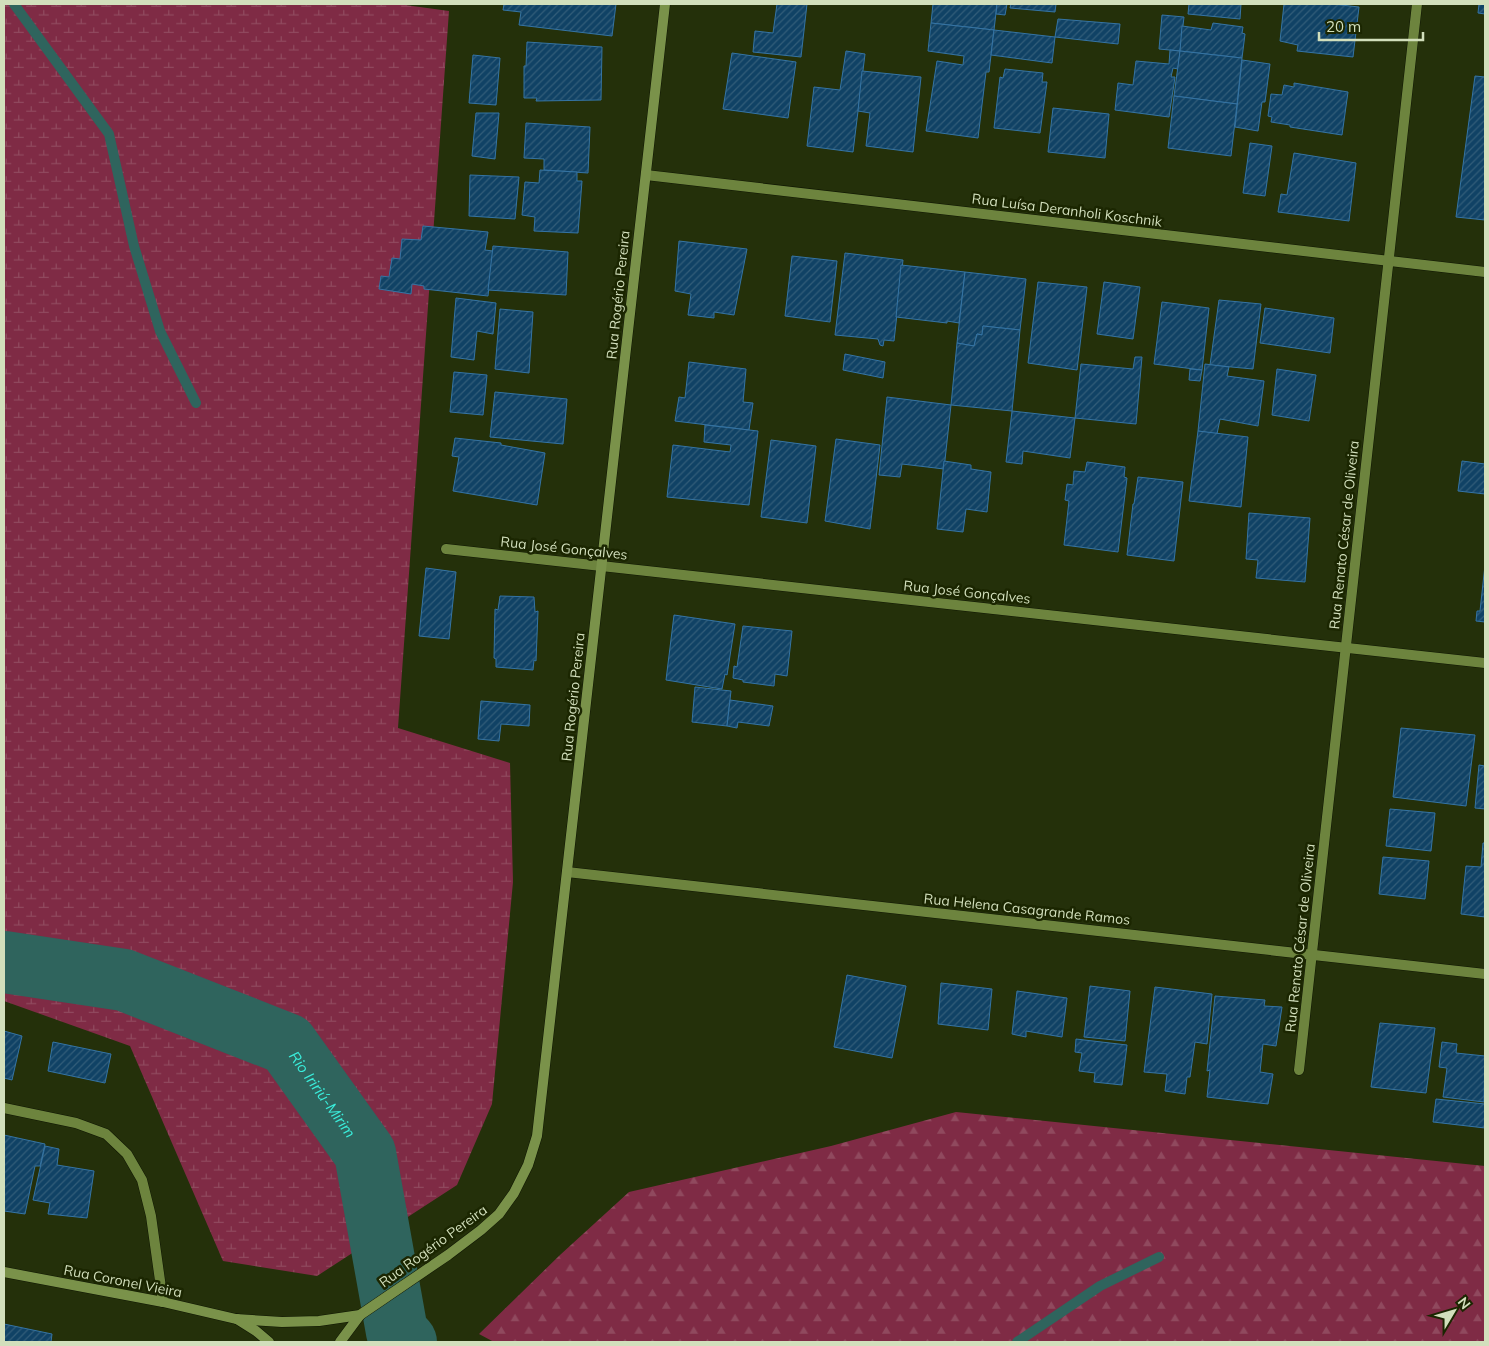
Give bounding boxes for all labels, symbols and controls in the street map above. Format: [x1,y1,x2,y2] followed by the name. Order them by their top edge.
[1319,10,1423,42] scale bar
[1326,17,1361,36] text: 20 m
[971,189,1164,231] street label: Rua Luísa Deranholi Koschnik
[602,230,634,360] street label: Rua Rogério Pereira
[1325,440,1363,630] street label: Rua Renato César de Oliveira
[500,532,628,564] street label: Rua José Gonçalves
[903,576,1031,608] street label: Rua José Gonçalves
[557,632,589,762] street label: Rua Rogério Pereira
[1281,843,1319,1033] street label: Rua Renato César de Oliveira
[923,889,1131,929] street label: Rua Helena Casagrande Ramos
[285,1047,360,1141] water label: Rio Iririú-Mirim
[375,1201,491,1291] street label: Rua Rogério Pereira
[62,1261,184,1301] street label: Rua Coronel Vieira
[1429,1286,1479,1336] north arrow
[1454,1293,1475,1313] text: N

